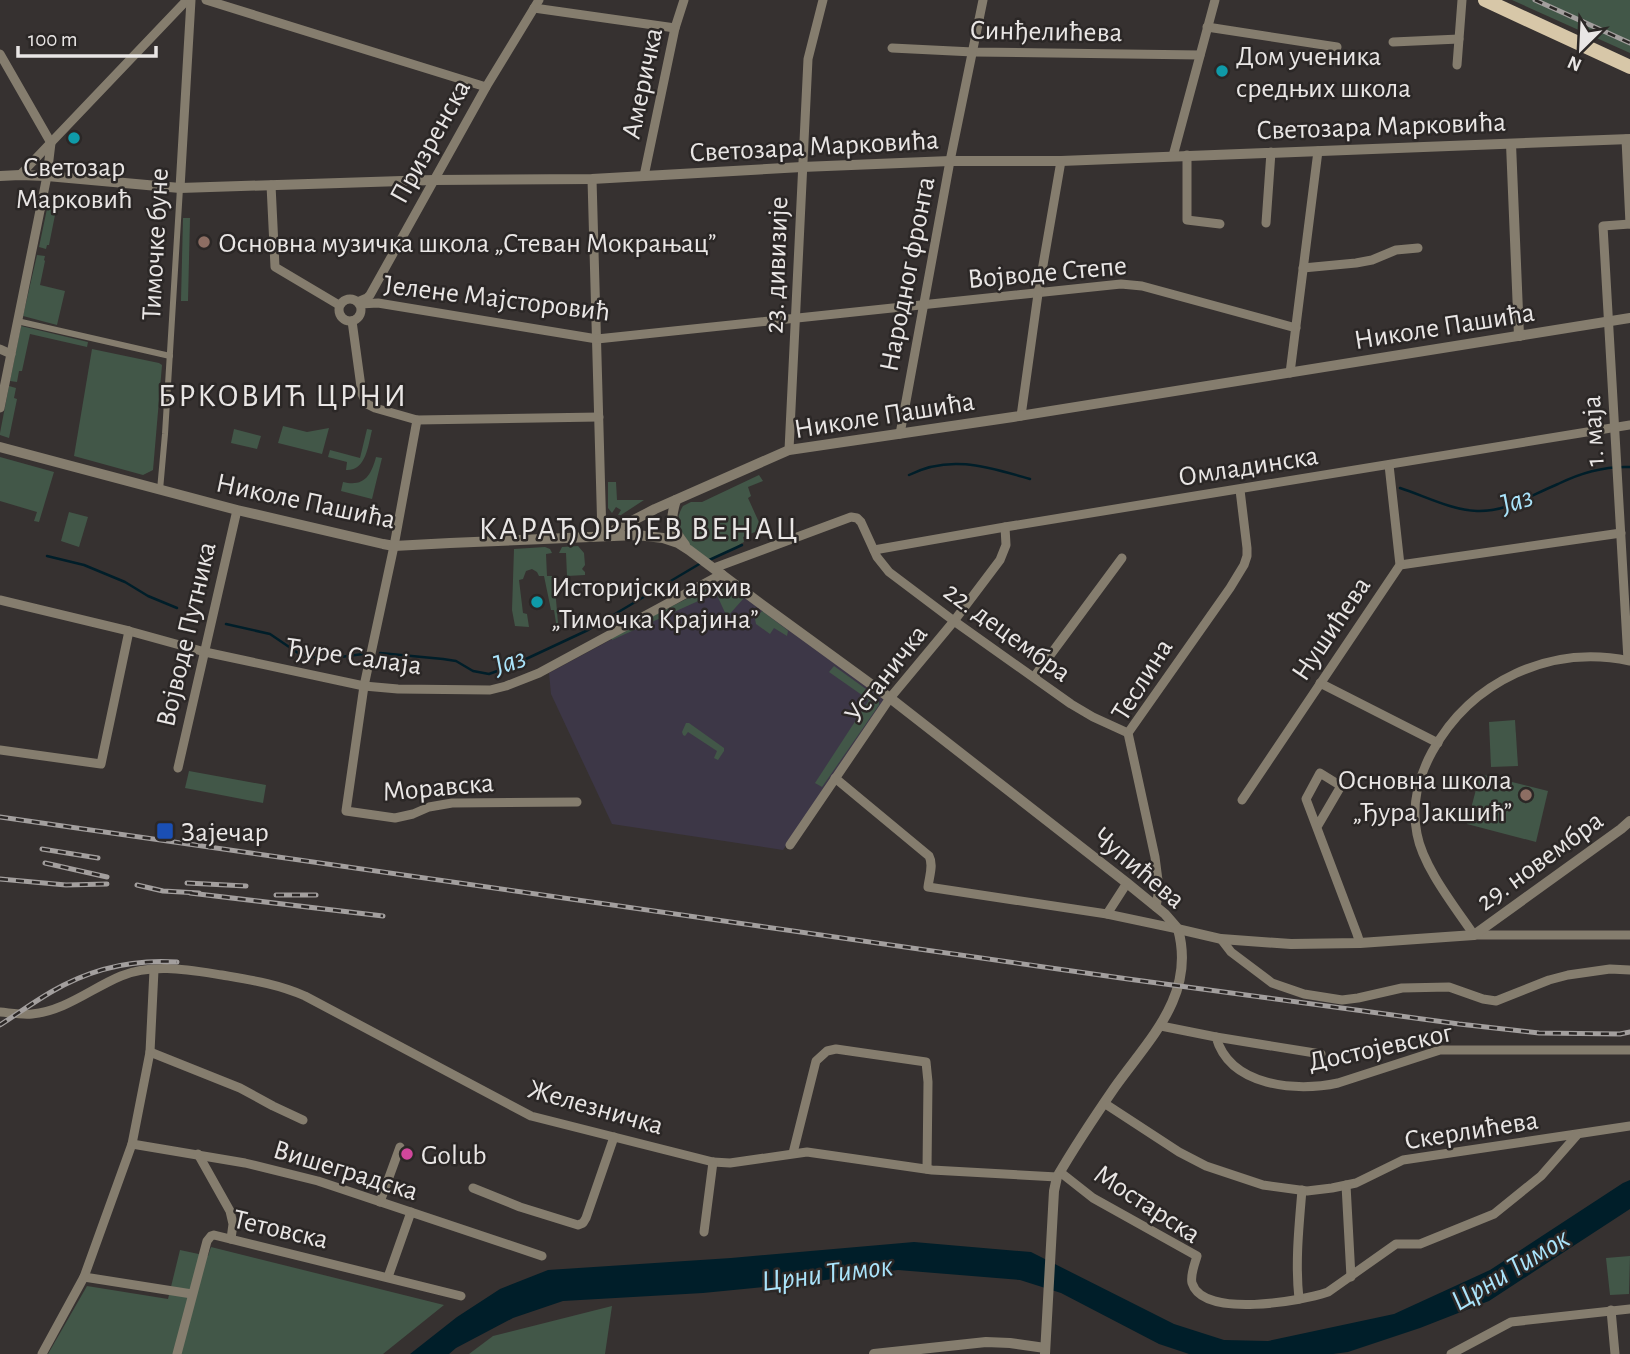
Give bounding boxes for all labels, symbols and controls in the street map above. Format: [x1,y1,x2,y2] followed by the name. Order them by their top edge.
[18,14,156,58] scale bar
[1546,14,1616,84] north arrow
[969,17,1123,47] street label: Синђелићева
[618,25,668,142] street label: Америчка
[28,29,78,50] text: 100 m
[1236,43,1411,103] place label: Дом ученика средњих школа
[1565,52,1585,75] text: N
[1214,63,1230,79] marker: Дом ученика средњих школа
[385,75,476,209] street label: Призренска
[1256,109,1507,145] street label: Светозара Марковића
[689,126,940,168] street label: Светозара Марковића
[66,130,82,146] marker: Светозар Марковић
[15,154,133,214] place label: Светозар Марковић
[138,167,174,321] street label: Тимочке буне
[875,174,941,374] street label: Народног фронта
[761,196,793,334] street label: 23. дивизије
[218,230,716,258] place label: Основна музичка школа „Стеван Мокрањац”
[196,234,212,250] marker: Основна музичка школа „Стеван Мокрањац”
[966,252,1128,294] street label: Војводе Степе
[382,271,612,327] street label: Јелене Мајсторовић
[1352,299,1537,355] street label: Николе Пашића
[158,380,408,412] district label: БРКОВИЋ ЦРНИ
[792,388,977,444] street label: Николе Пашића
[1578,394,1610,467] street label: 1. маја
[1176,442,1321,492] street label: Омладинска
[213,469,398,535] street label: Николе Пашића
[1495,482,1537,521] water label: Јаз
[478,513,800,546] district label: КАРАЂОРЂЕВ ВЕНАЦ
[152,539,222,730] street label: Војводе Путника
[1287,572,1377,686] street label: Нушићева
[551,574,758,634] place label: Историјски архив „Тимочка Крајина”
[938,577,1076,688] street label: 22. децембра
[529,594,545,610] marker: Историјски архив „Тимочка Крајина”
[840,620,933,728] street label: Устаничка
[284,634,424,680] street label: Ђуре Салаја
[1107,634,1179,726] street label: Теслина
[488,643,530,682] water label: Јаз
[1338,767,1512,827] place label: Основна школа „Ђура Јакшић”
[381,769,495,807] street label: Моравска
[1518,787,1534,803] marker: Основна школа „Ђура Јакшић”
[1472,806,1609,917] street label: 29. новембра
[181,819,269,847] place label: Зајечар
[155,821,175,841] marker: Зајечар
[1088,822,1190,915] street label: Чупићева
[1306,1019,1455,1077] street label: Достојевског
[525,1075,667,1141] street label: Железничка
[1402,1107,1540,1155] street label: Скерлићева
[270,1136,421,1206] street label: Вишеградска
[421,1142,487,1170] place label: Golub
[399,1146,415,1162] marker: Golub
[1089,1160,1205,1249] street label: Мостарска
[230,1205,331,1254] street label: Тетовска
[1446,1223,1575,1317] water label: Црни Тимок
[760,1251,895,1297] water label: Црни Тимок

